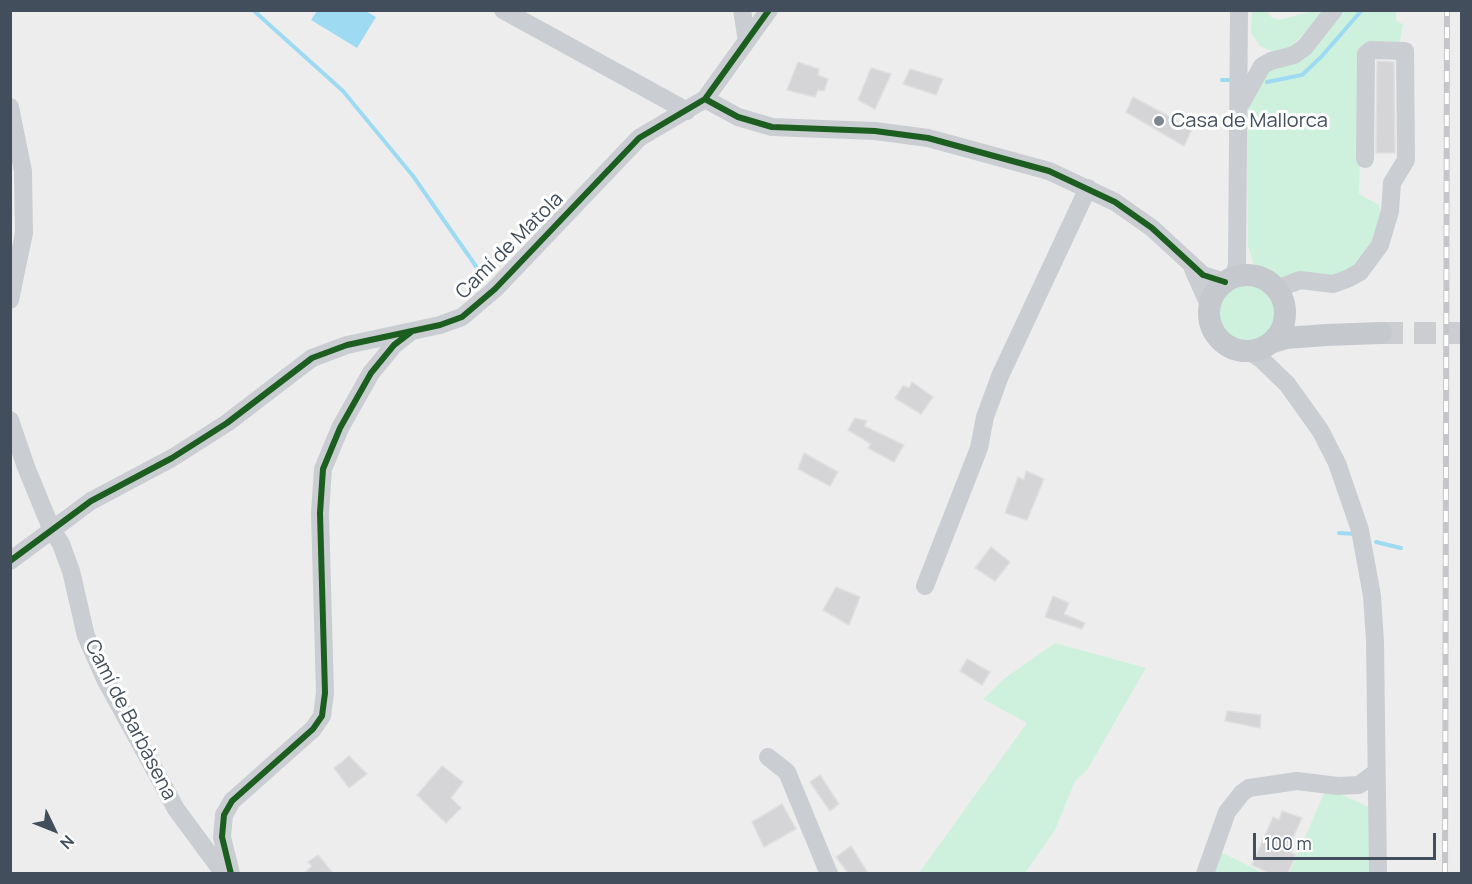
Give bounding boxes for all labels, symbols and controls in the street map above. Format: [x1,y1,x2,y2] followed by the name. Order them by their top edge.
[1171,109,1328,133] place label: Casa de Mallorca
[1152,114,1166,128] marker: Casa de Mallorca
[451,187,569,305] street label: Camí de Matola
[79,636,181,804] street label: Camí de Barbàsena
[24,800,84,860] north arrow
[1256,821,1439,859] scale bar
[55,831,79,854] text: N
[1264,831,1312,855] text: 100 m

